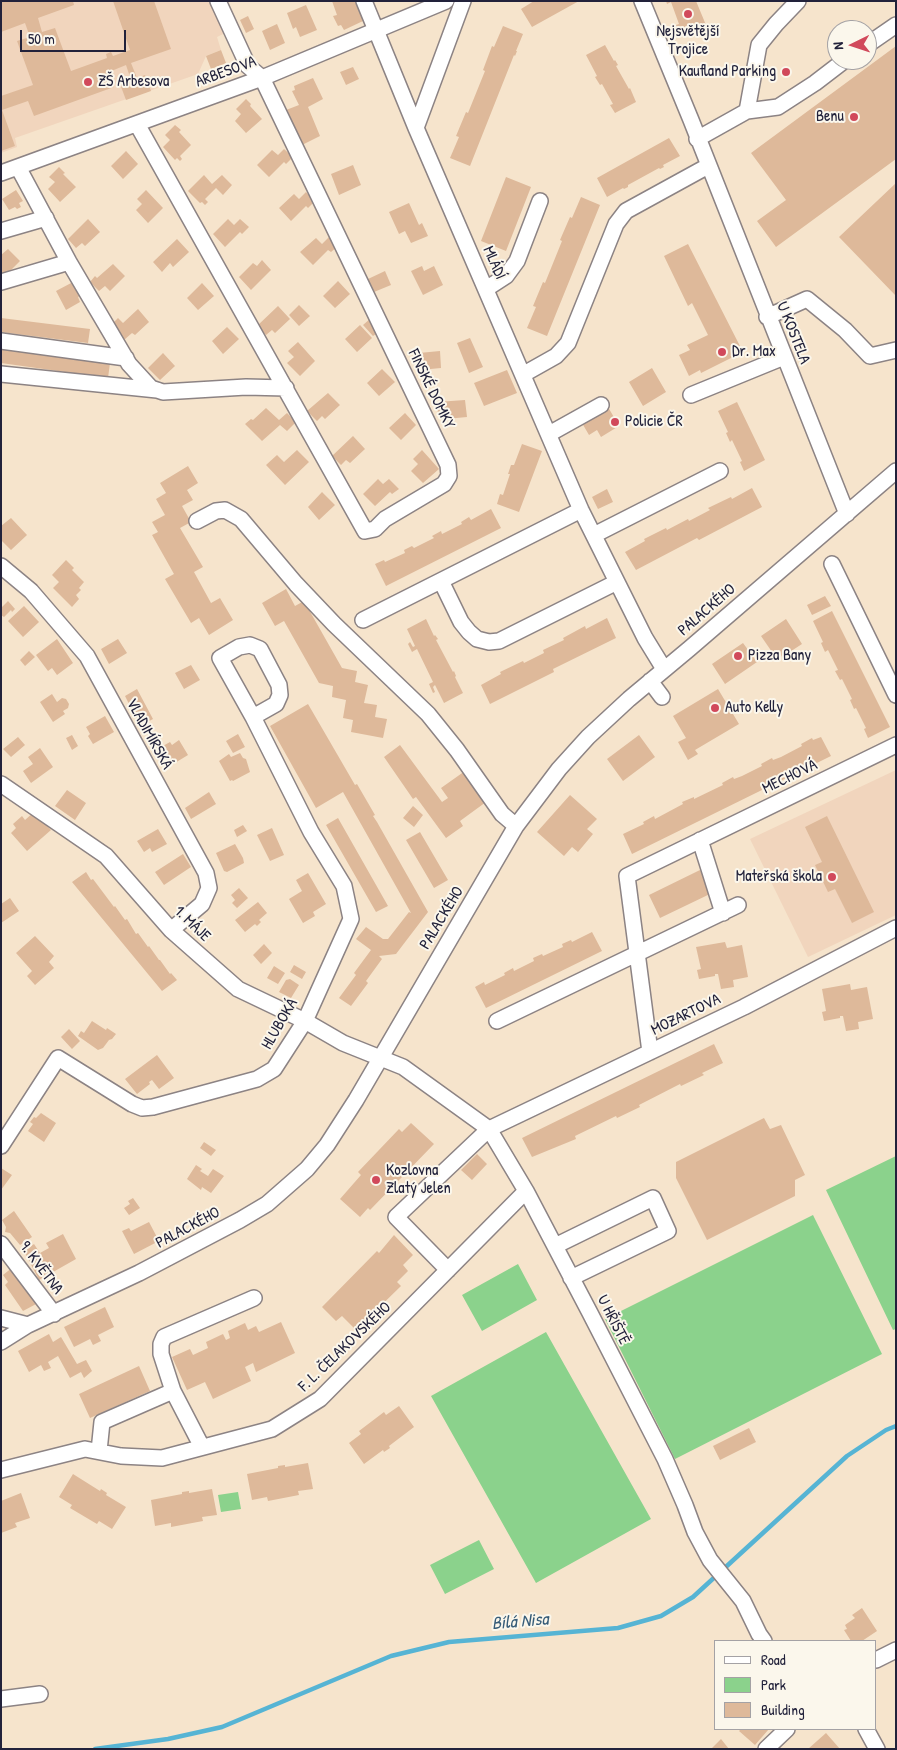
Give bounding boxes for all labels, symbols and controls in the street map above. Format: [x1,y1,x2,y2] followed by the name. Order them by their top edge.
[682,8,694,20] marker: Nejsvětější Trojice
[22,20,129,52] scale bar
[827,20,877,70] north arrow
[657,22,719,60] place label: Nejsvětější Trojice
[28,28,55,49] text: 50 m
[828,42,847,50] text: N
[193,52,259,92] street label: ARBESOVA
[679,62,776,82] place label: Kaufland Parking
[780,66,792,78] marker: Kaufland Parking
[98,72,169,92] place label: ZŠ Arbesova
[82,76,94,88] marker: ZŠ Arbesova
[816,107,844,127] place label: Benu
[848,111,860,123] marker: Benu
[478,243,510,283] street label: MLÁDÍ
[772,299,814,367] street label: U KOSTELA
[732,342,776,362] place label: Dr. Max
[403,346,459,432] street label: FINSKÉ DOMKY
[716,346,728,358] marker: Dr. Max
[625,412,683,432] place label: Policie ČR
[609,416,621,428] marker: Policie ČR
[674,580,740,640] street label: PALACKÉHO
[748,646,811,666] place label: Pizza Bany
[732,650,744,662] marker: Pizza Bany
[122,695,176,773] street label: VLADIMÍRSKÁ
[725,698,783,718] place label: Auto Kelly
[709,702,721,714] marker: Auto Kelly
[759,756,821,798] street label: MECHOVÁ
[736,867,822,887] place label: Mateřská škola
[826,871,838,883] marker: Mateřská škola
[416,883,468,953] street label: PALACKÉHO
[170,902,214,946] street label: 1. MÁJE
[648,990,724,1040] street label: MOZARTOVA
[258,995,302,1053] street label: HLUBOKÁ
[386,1161,451,1199] place label: Kozlovna Zlatý Jelen
[370,1174,382,1186] marker: Kozlovna Zlatý Jelen
[153,1203,223,1253] street label: PALACKÉHO
[15,1238,67,1298] street label: 9. KVĚTNA
[592,1292,634,1348] street label: U HŘIŠTĚ
[295,1298,395,1396] street label: F. L. ČELAKOVSKÉHO
[491,1609,549,1635] water label: Bílá Nisa
[714,1640,877,1730] legend
[761,1649,786,1670] text: Road
[761,1674,786,1695] text: Park
[761,1699,805,1720] text: Building

